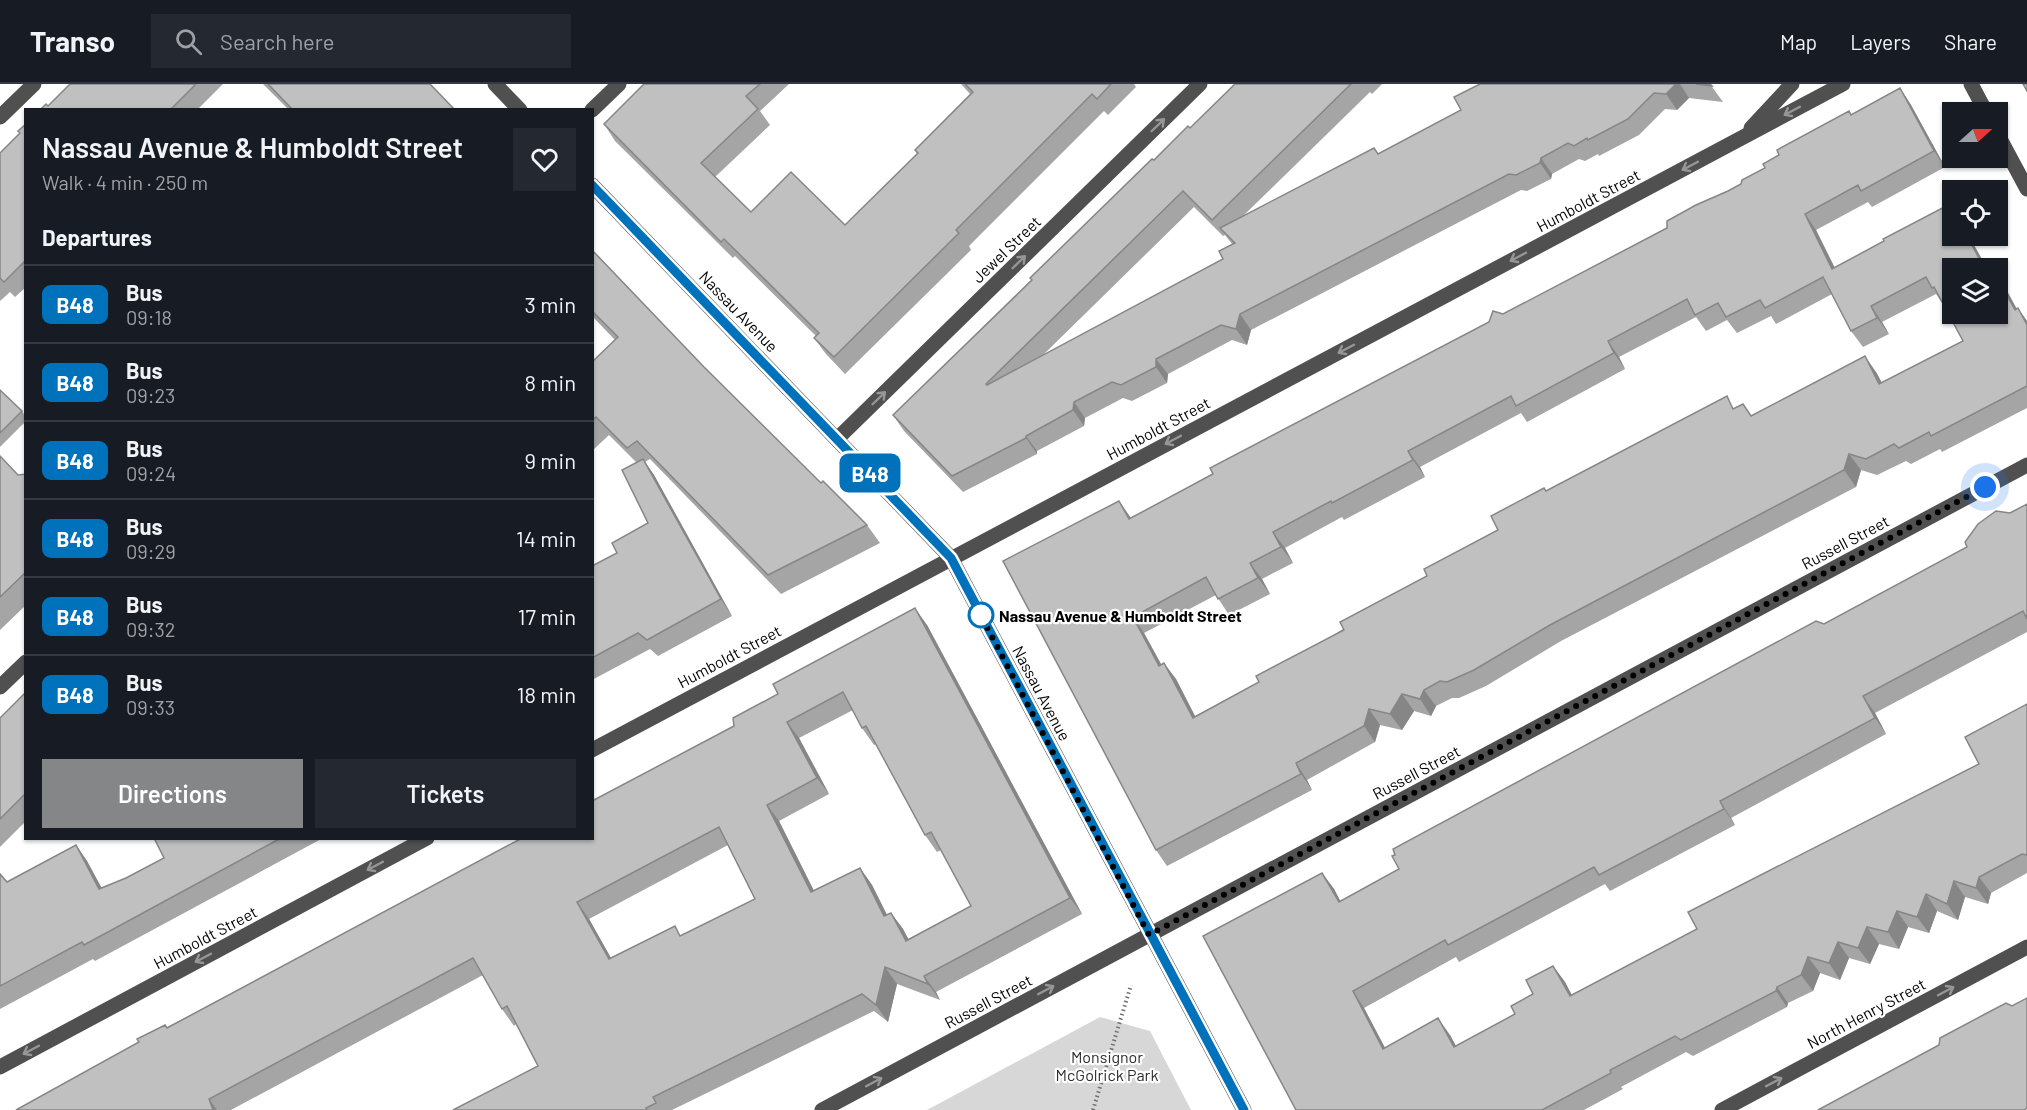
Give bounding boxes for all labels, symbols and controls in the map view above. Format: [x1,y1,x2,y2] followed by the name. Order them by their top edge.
[151,14,571,68] search box
[30,24,115,58] text: Transo
[172,25,205,58] icon: search
[220,28,334,54] text: Search here
[1780,29,1817,54] text: Map
[1850,29,1911,54] text: Layers
[1944,29,1997,54] text: Share
[1942,102,2008,168] north arrow
[1942,102,2008,324] map controls
[1784,105,1801,117] one-way arrow
[1150,118,1165,133] one-way arrow
[513,128,576,191] button: heart
[42,130,463,164] text: Nassau Avenue & Humboldt Street
[1682,160,1699,172] one-way arrow
[1533,165,1643,235] street label: Humboldt Street
[42,170,208,194] text: Walk · 4 min · 250 m
[1942,180,2008,246] button: locate
[968,212,1044,286] street label: Jewel Street
[42,224,152,250] text: Departures
[1510,251,1527,263] one-way arrow
[1011,254,1026,269] one-way arrow
[1942,258,2008,324] button: layers
[696,267,782,355] street label: Nassau Avenue
[126,279,163,305] text: Bus
[525,291,576,317] text: 3 min
[56,292,94,317] text: B48
[126,305,172,329] text: 09:18
[1337,344,1355,355] one-way arrow
[126,357,163,383] text: Bus
[524,369,576,395] text: 8 min
[56,370,94,395] text: B48
[126,383,175,407] text: 09:23
[872,391,887,405] one-way arrow
[1103,393,1213,463] street label: Humboldt Street
[126,435,163,461] text: Bus
[1165,435,1183,446] one-way arrow
[524,447,576,473] text: 9 min
[56,448,94,473] text: B48
[836,454,904,492] line badge: B48
[126,461,176,485] text: 09:24
[851,461,889,486] text: B48
[1970,472,2000,502] your location
[1798,511,1892,573] street label: Russell Street
[126,513,163,539] text: Bus
[516,525,576,551] text: 14 min
[56,526,94,551] text: B48
[126,539,176,563] text: 09:29
[126,591,163,617] text: Bus
[968,602,994,628] marker: Nassau Avenue & Humboldt Street
[518,603,576,629] text: 17 min
[56,604,94,629] text: B48
[999,606,1242,625] place label: Nassau Avenue & Humboldt Street
[126,617,176,641] text: 09:32
[674,621,784,691] street label: Humboldt Street
[1009,642,1075,744] street label: Nassau Avenue
[126,669,163,695] text: Bus
[517,681,576,707] text: 18 min
[56,682,94,707] text: B48
[126,695,175,719] text: 09:33
[1369,741,1463,803] street label: Russell Street
[42,759,303,828] button: Directions
[315,759,576,828] button: Tickets
[367,860,384,872] one-way arrow
[150,902,260,972] street label: Humboldt Street
[195,952,212,964] one-way arrow
[941,970,1035,1032] street label: Russell Street
[1804,974,1928,1052] street label: North Henry Street
[1037,984,1054,996] one-way arrow
[1936,985,1954,996] one-way arrow
[23,1044,40,1056] one-way arrow
[1056,1047,1158,1084] park label: Monsignor McGolrick Park
[865,1076,882,1088] one-way arrow
[1764,1076,1782,1088] one-way arrow

